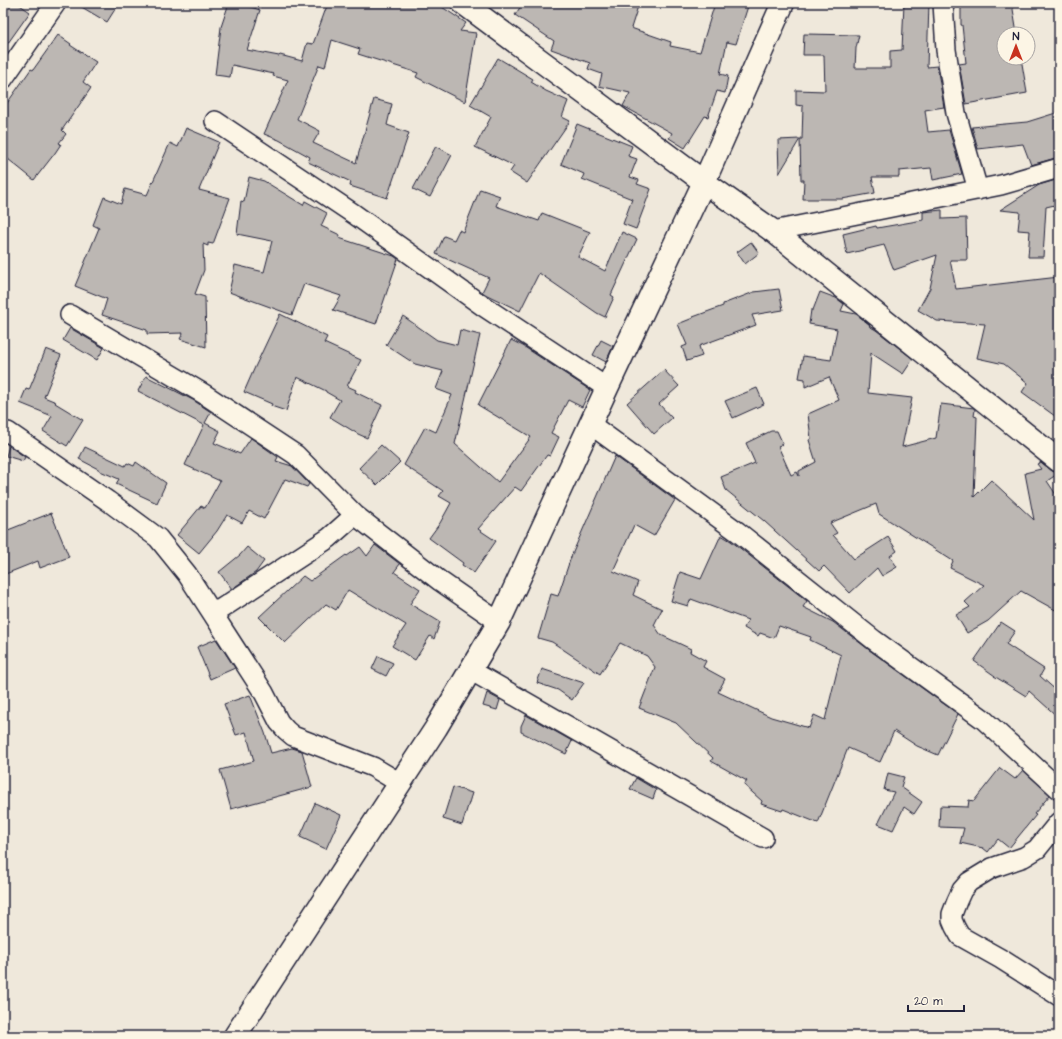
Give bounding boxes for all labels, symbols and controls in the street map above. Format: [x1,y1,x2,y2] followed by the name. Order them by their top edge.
[996,26,1036,66] north arrow
[1013,29,1020,44] text: N
[908,987,964,1013] scale bar
[914,993,943,1010] text: 20 m

